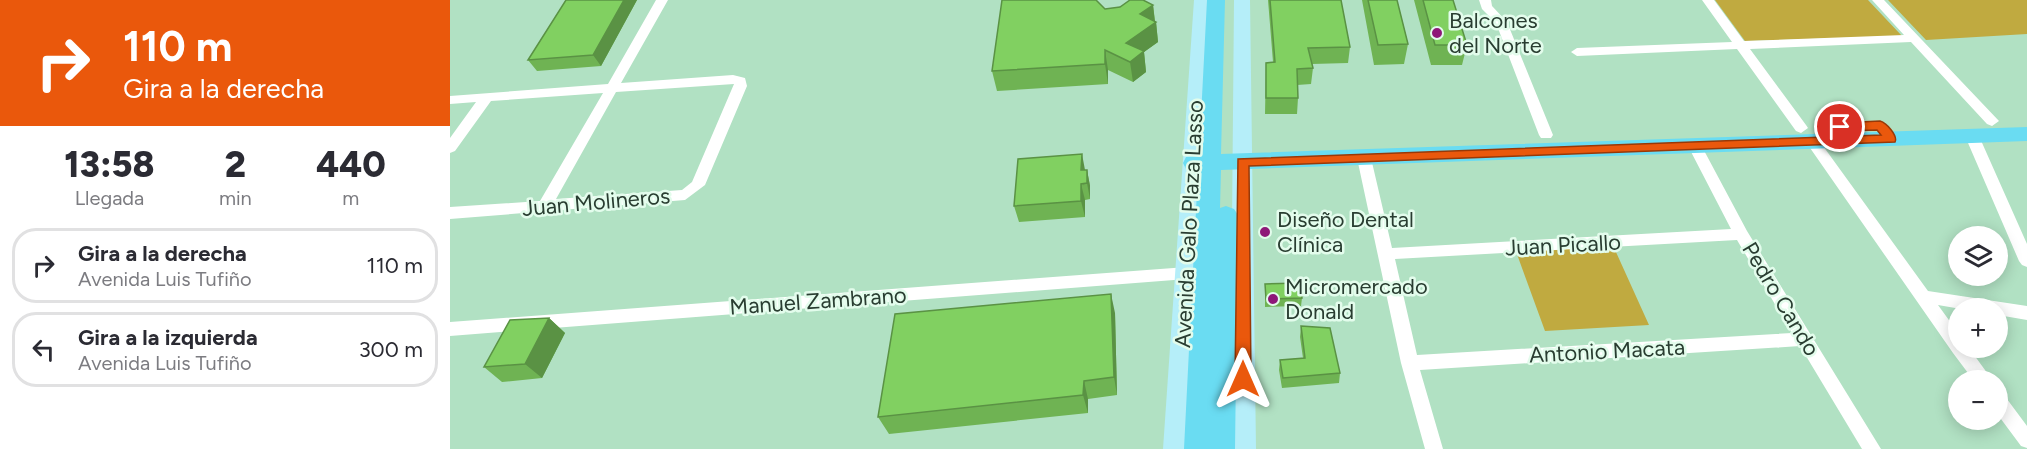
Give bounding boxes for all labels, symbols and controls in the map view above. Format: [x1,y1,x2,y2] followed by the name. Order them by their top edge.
[1449,7,1542,59] place label: Balcones del Norte
[123,21,232,72] text: 110 m
[24,24,102,102] icon: right
[1430,26,1444,40] marker: Balcones del Norte
[123,72,324,105] text: Gira a la derecha
[1169,100,1209,348] street label: Avenida Galo Plaza Lasso
[1814,101,1865,152] pin
[1823,110,1856,143] icon: arrive
[64,143,155,186] text: 13:58
[225,143,246,186] text: 2
[316,143,386,186] text: 440
[521,182,671,222] street label: Juan Molineros
[75,186,144,210] text: Llegada
[219,186,252,210] text: min
[342,186,359,210] text: m
[1277,206,1414,258] place label: Diseño Dental Clínica
[1258,225,1272,239] marker: Diseño Dental Clínica
[1948,226,2008,430] map controls
[1948,226,2008,286] button: layers
[1504,228,1622,262] street label: Juan Picallo
[1736,237,1826,361] street label: Pedro Cando
[78,240,247,267] text: Gira a la derecha
[27,249,60,282] icon: right
[367,252,423,279] text: 110 m
[78,267,252,291] text: Avenida Luis Tufiño
[1285,273,1428,325] place label: Micromercado Donald
[729,281,907,321] street label: Manuel Zambrano
[1266,292,1280,306] marker: Micromercado Donald
[1948,298,2008,358] button: +
[78,324,258,351] text: Gira a la izquierda
[27,333,60,366] icon: left
[1528,333,1686,369] street label: Antonio Macata
[359,336,423,363] text: 300 m
[1211,347,1275,411] position arrow
[78,351,252,375] text: Avenida Luis Tufiño
[1948,370,2008,430] button: −

